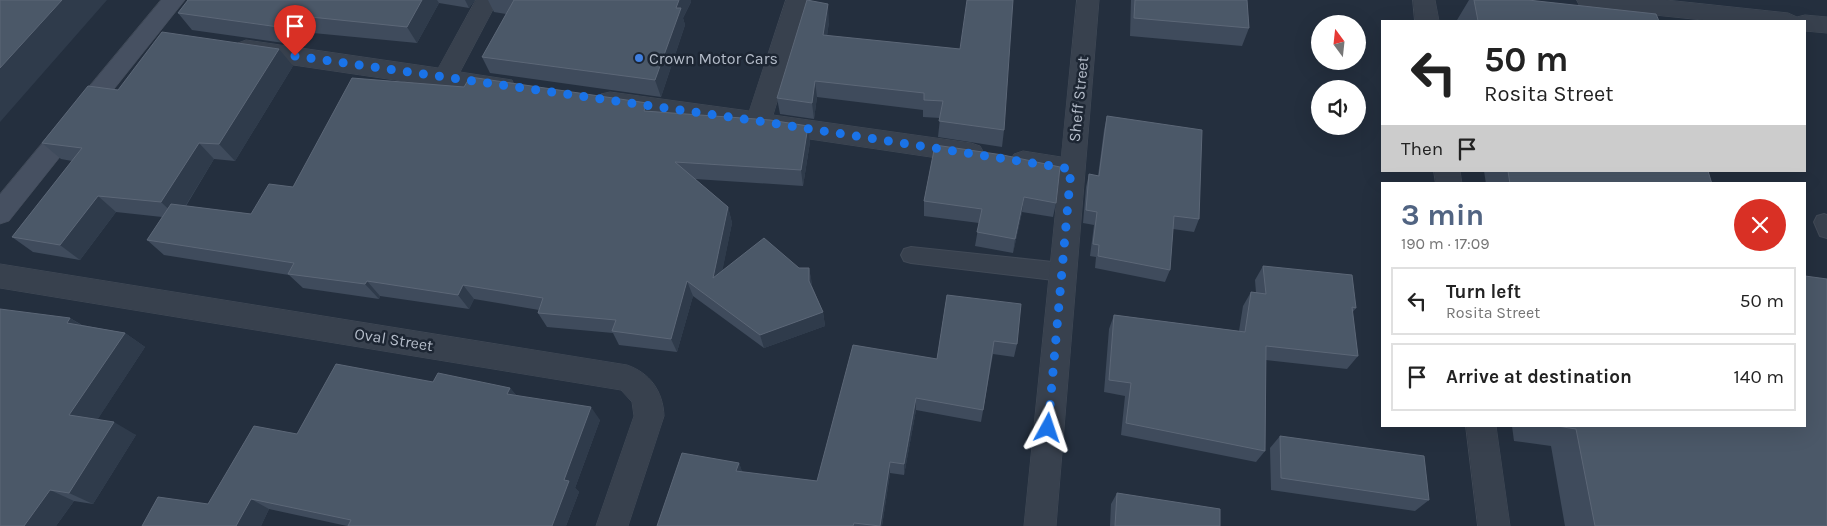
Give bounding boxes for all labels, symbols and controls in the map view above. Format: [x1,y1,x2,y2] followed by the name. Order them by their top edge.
[274,5,316,56] pin
[281,12,309,40] icon: arrive
[1311,15,1366,70] north arrow
[1311,15,1366,135] map controls
[1484,39,1569,80] text: 50 m
[1401,40,1466,105] icon: left
[649,49,778,68] place label: Crown Motor Cars
[633,52,645,64] marker: Crown Motor Cars
[1065,55,1092,143] street label: Sheff Street
[1311,80,1366,135] button: sound
[1484,81,1614,107] text: Rosita Street
[1453,135,1481,163] icon: arrive
[1401,138,1443,160] text: Then
[1401,197,1484,233] text: 3 min
[1734,199,1786,251] button: close
[1401,234,1490,253] text: 190 m · 17:09
[1446,281,1521,303] text: Turn left
[1403,287,1431,315] icon: left
[1740,290,1784,312] text: 50 m
[1446,303,1540,322] text: Rosita Street
[353,324,435,355] street label: Oval Street
[1403,363,1431,391] icon: arrive
[1446,366,1632,388] text: Arrive at destination
[1734,366,1784,388] text: 140 m
[1021,401,1073,453] position arrow

